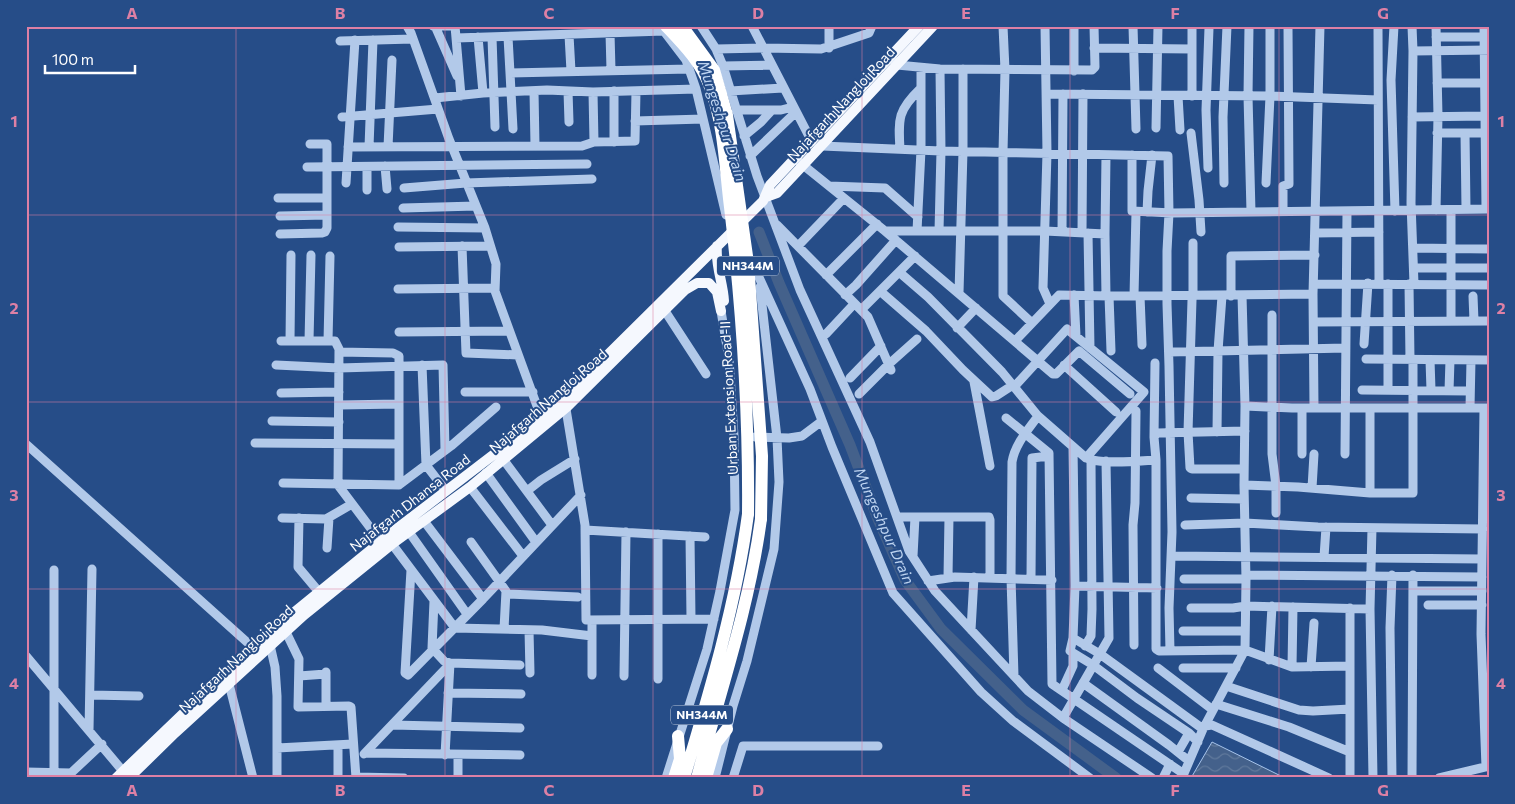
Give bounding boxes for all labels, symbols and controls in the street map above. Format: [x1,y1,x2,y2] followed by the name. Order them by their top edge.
[126,3,138,22] text: A
[335,3,346,22] text: B
[544,3,555,22] text: C
[752,3,764,22] text: D
[961,3,971,22] text: E
[1170,3,1180,22] text: F
[1377,3,1389,22] text: G
[45,42,135,74] scale bar
[783,43,898,164] street label: Najafgarh Nangloi Road
[52,50,94,68] text: 100 m
[695,58,751,183] water label: Mungeshpur Drain
[10,111,18,130] text: 1
[1497,111,1505,130] text: 1
[717,256,779,276] road number: NH344M
[9,298,19,317] text: 2
[1496,298,1506,317] text: 2
[716,320,741,476] street label: Urban Extension Road-II
[486,345,610,456] street label: Najafgarh Nangloi Road
[346,450,473,555] street label: Najafgarh Dhansa Road
[851,464,919,587] water label: Mungeshpur Drain
[9,485,19,504] text: 3
[1496,485,1506,504] text: 3
[175,601,296,716] street label: Najafgarh Nangloi Road
[9,673,19,692] text: 4
[1496,673,1506,692] text: 4
[671,706,733,724] road number: NH344M
[126,780,138,799] text: A
[335,780,346,799] text: B
[544,780,555,799] text: C
[752,780,764,799] text: D
[961,780,971,799] text: E
[1170,780,1180,799] text: F
[1377,780,1389,799] text: G

